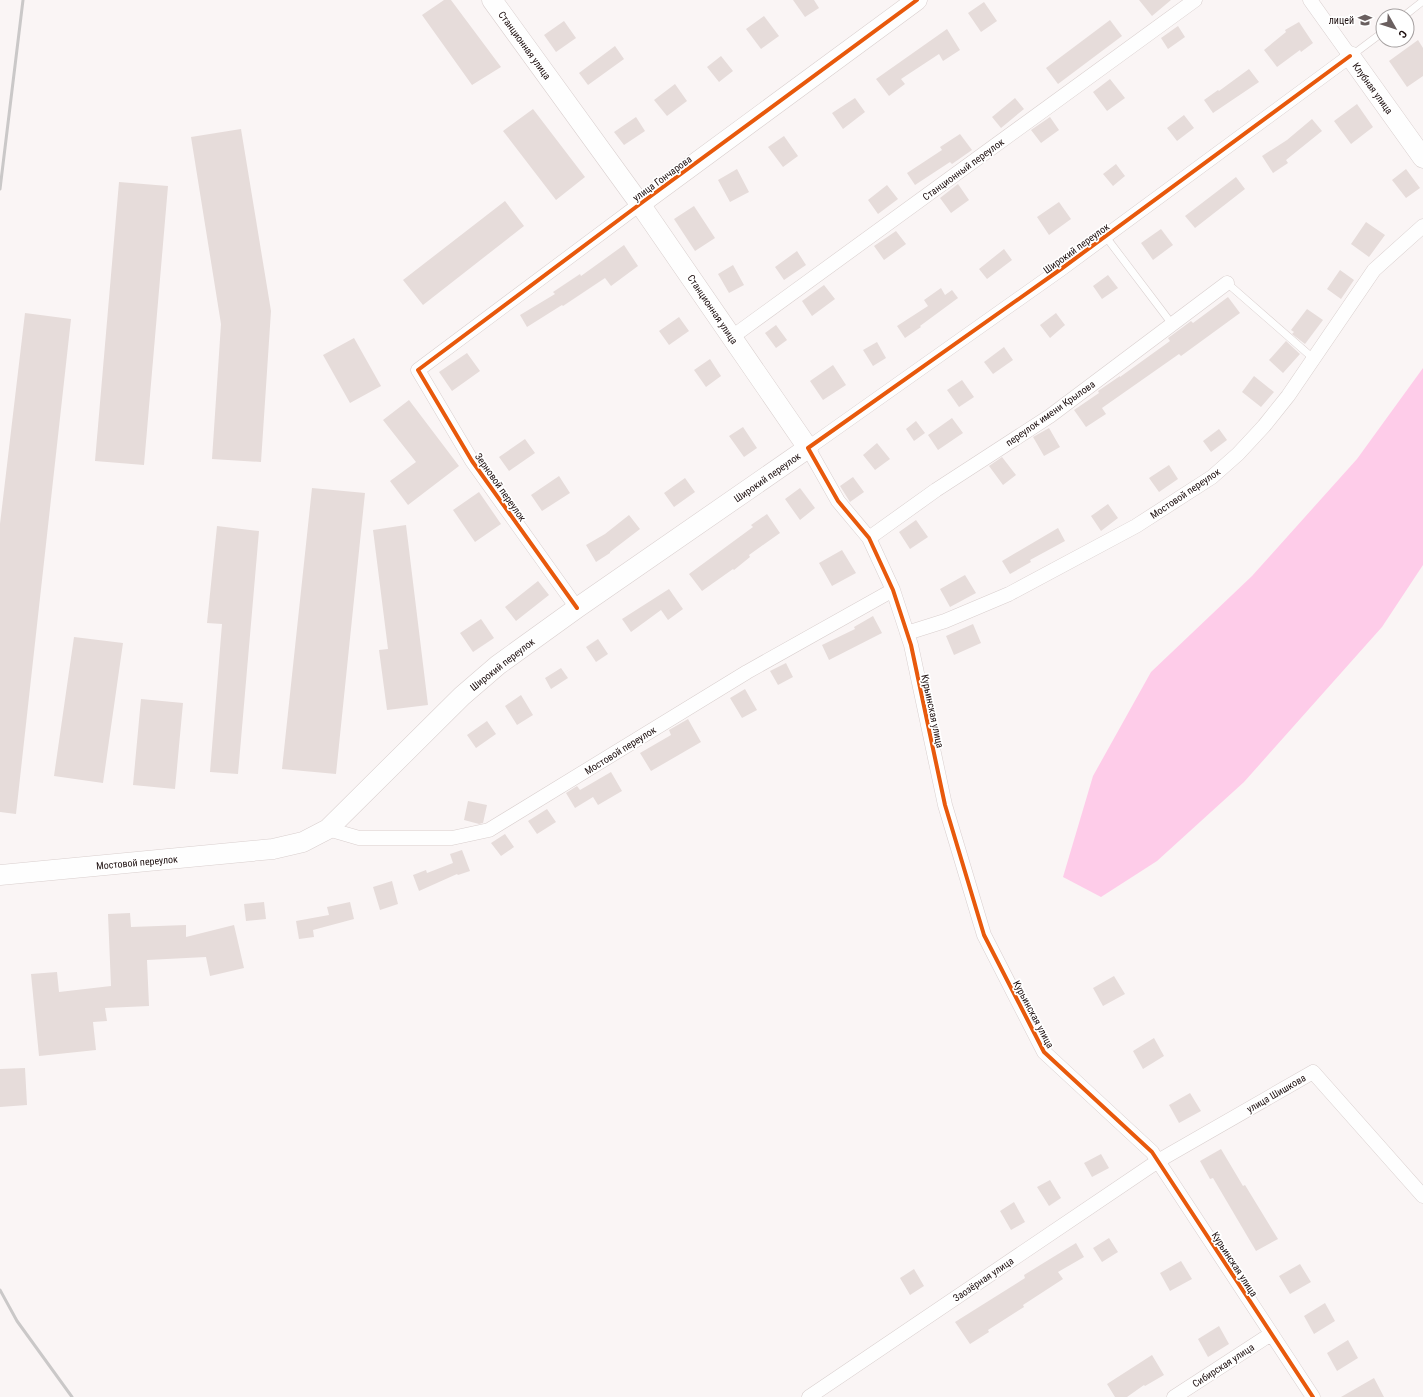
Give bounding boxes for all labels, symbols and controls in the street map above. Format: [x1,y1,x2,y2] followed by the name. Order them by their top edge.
[1375,8,1415,48] north arrow
[496,9,553,82] street label: Станционная улица
[1357,12,1373,28] school or university icon: лицей
[1329,15,1354,26] place label: лицей
[1395,27,1409,41] text: С
[1350,60,1395,116] street label: Клубная улица
[921,136,1006,203] street label: Станционный переулок
[631,153,694,203] street label: улица Гончарова
[1041,221,1112,276] street label: Широкий переулок
[685,272,740,346] street label: Станционная улица
[1004,378,1097,448] street label: переулок имени Крылова
[732,450,803,504] street label: Широкий переулок
[473,451,528,524] street label: Зерновой переулок
[1148,466,1222,521] street label: Мостовой переулок
[468,636,537,693] street label: Широкий переулок
[919,673,946,749] street label: Курьинская улица
[583,724,658,777] street label: Мостовой переулок
[96,853,179,872] street label: Мостовой переулок
[1011,979,1056,1050] street label: Курьинская улица
[1245,1072,1308,1115] street label: улица Шишкова
[1210,1230,1260,1299] street label: Курьинская улица
[951,1255,1016,1304] street label: Заозёрная улица
[1190,1341,1256,1389] street label: Сибирская улица

